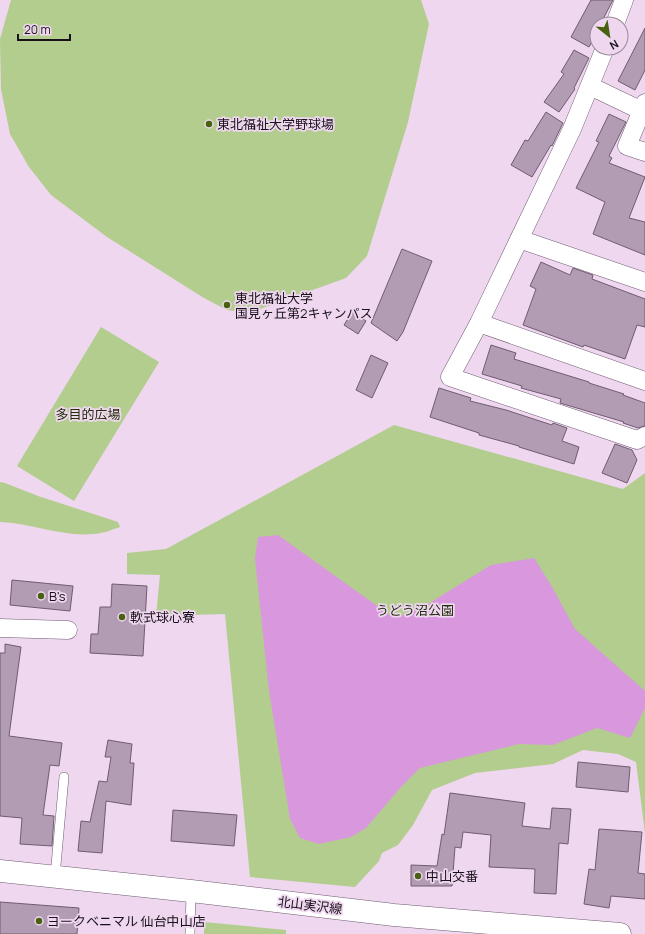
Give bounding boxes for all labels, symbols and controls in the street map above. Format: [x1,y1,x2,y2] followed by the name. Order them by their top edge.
[18,16,70,42] scale bar
[589,16,629,56] north arrow
[24,21,51,38] text: 20 m
[607,37,621,54] text: N
[217,115,334,133] place label: 東北福祉大学野球場
[204,119,214,129] marker: 東北福祉大学野球場
[235,289,372,322] place label: 東北福祉大学 国見ヶ丘第2キャンパス
[222,300,232,310] marker: 東北福祉大学 国見ヶ丘第2キャンパス
[55,405,121,423] park label: 多目的広場
[49,587,66,605] place label: B's
[36,591,46,601] marker: B's
[376,601,454,619] park label: うどう沼公園
[130,608,195,626] place label: 軟式球心寮
[117,612,127,622] marker: 軟式球心寮
[426,867,478,885] place label: 中山交番
[413,871,423,881] marker: 中山交番
[277,892,343,918] street label: 北山実沢線
[47,912,206,930] place label: ヨークベニマル 仙台中山店
[34,916,44,926] marker: ヨークベニマル 仙台中山店

